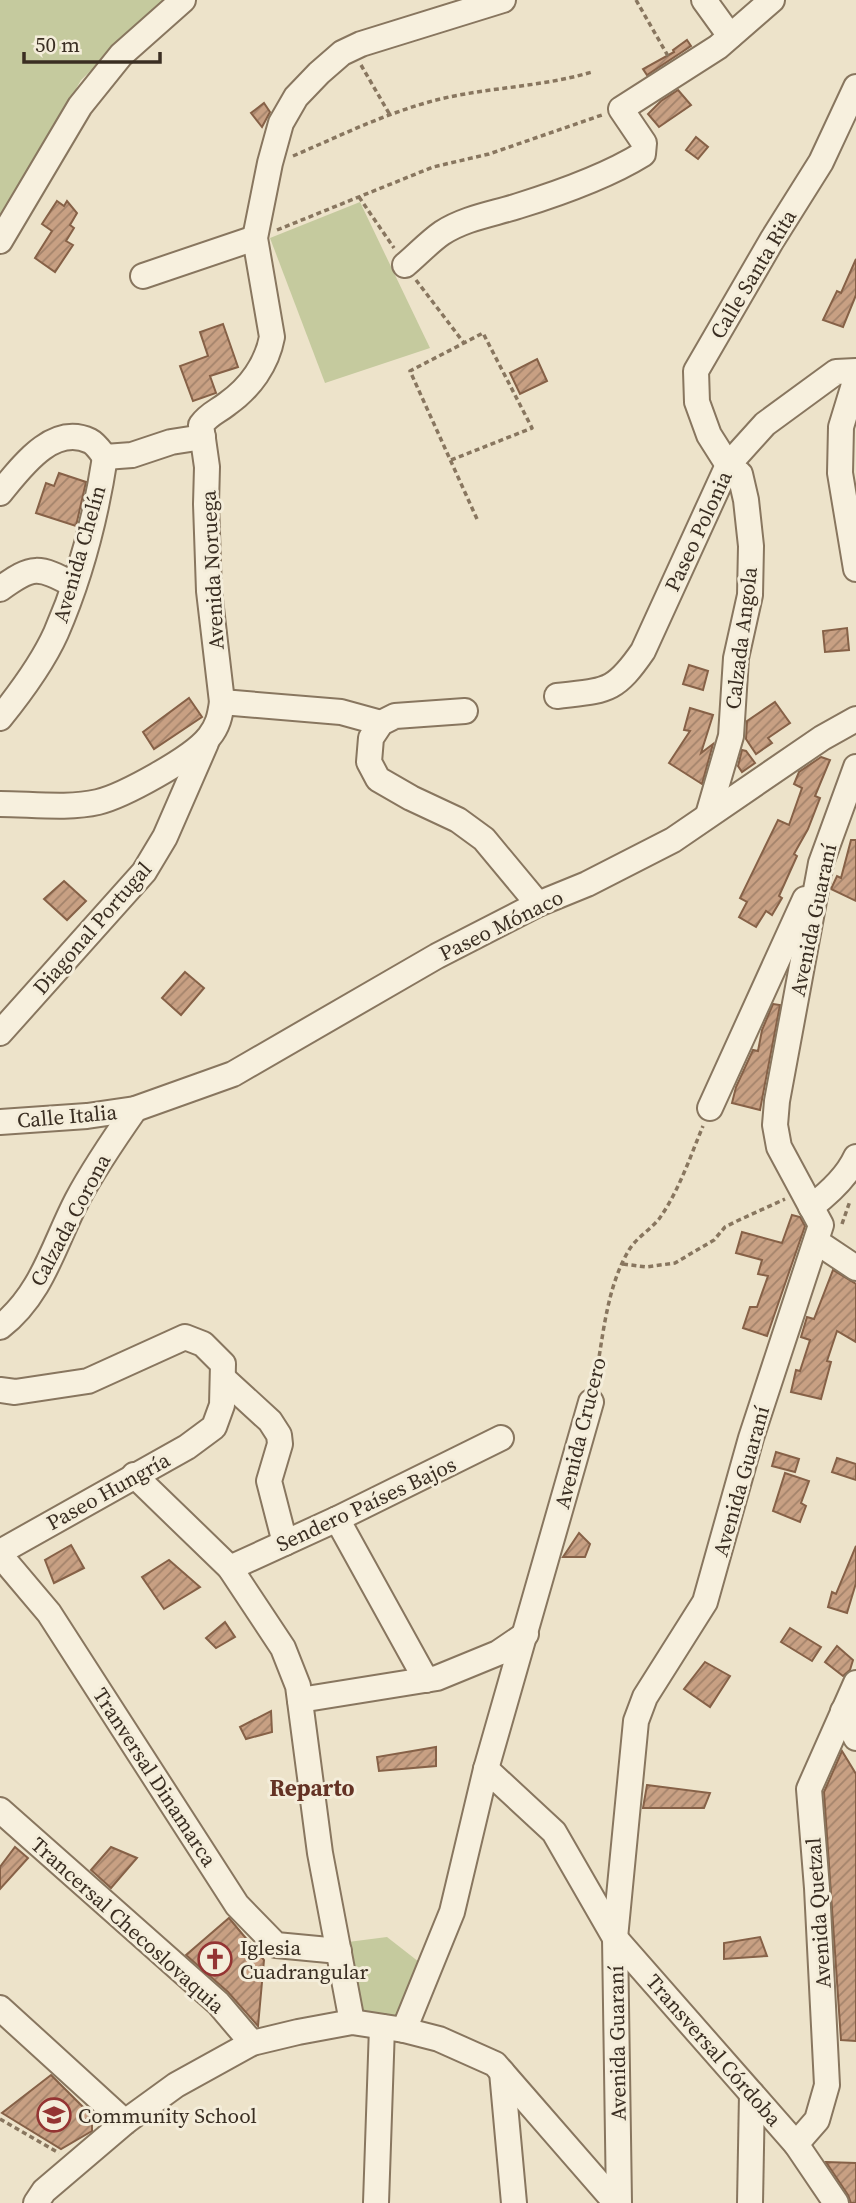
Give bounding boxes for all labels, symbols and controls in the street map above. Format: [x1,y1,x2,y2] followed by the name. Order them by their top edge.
[24,21,161,65] scale bar
[35,30,80,59] text: 50 m
[703,204,803,344] street label: Calle Santa Rita
[657,466,739,596] street label: Paseo Polonia
[46,482,113,626] street label: Avenida Chelín
[193,489,231,650] street label: Avenida Noruega
[718,565,764,711] street label: Calzada Angola
[783,841,843,999] street label: Avenida Guaraní
[26,855,158,1001] street label: Diagonal Portugal
[434,882,568,968] street label: Paseo Mónaco
[16,1097,119,1135] street label: Calle Italia
[23,1148,117,1291] street label: Calzada Corona
[547,1354,613,1512] street label: Avenida Crucero
[706,1402,776,1560] street label: Avenida Guaraní
[41,1445,175,1537] street label: Paseo Hungría
[271,1450,461,1558] street label: Sendero Países Bajos
[86,1682,224,1872] street label: Tranversal Dinamarca
[269,1772,355,1804] district label: Reparto
[25,1830,231,2020] street label: Trancersal Checoslovaquia
[798,1837,838,1989] street label: Avenida Quetzal
[240,1933,369,1986] place label: Iglesia Cuadrangular
[196,1940,234,1978] church icon: Iglesia Cuadrangular
[601,1965,633,2121] street label: Avenida Guaraní
[640,1968,789,2133] street label: Transversal Córdoba
[35,2096,73,2134] school or university icon: Community School
[78,2101,257,2130] place label: Community School

